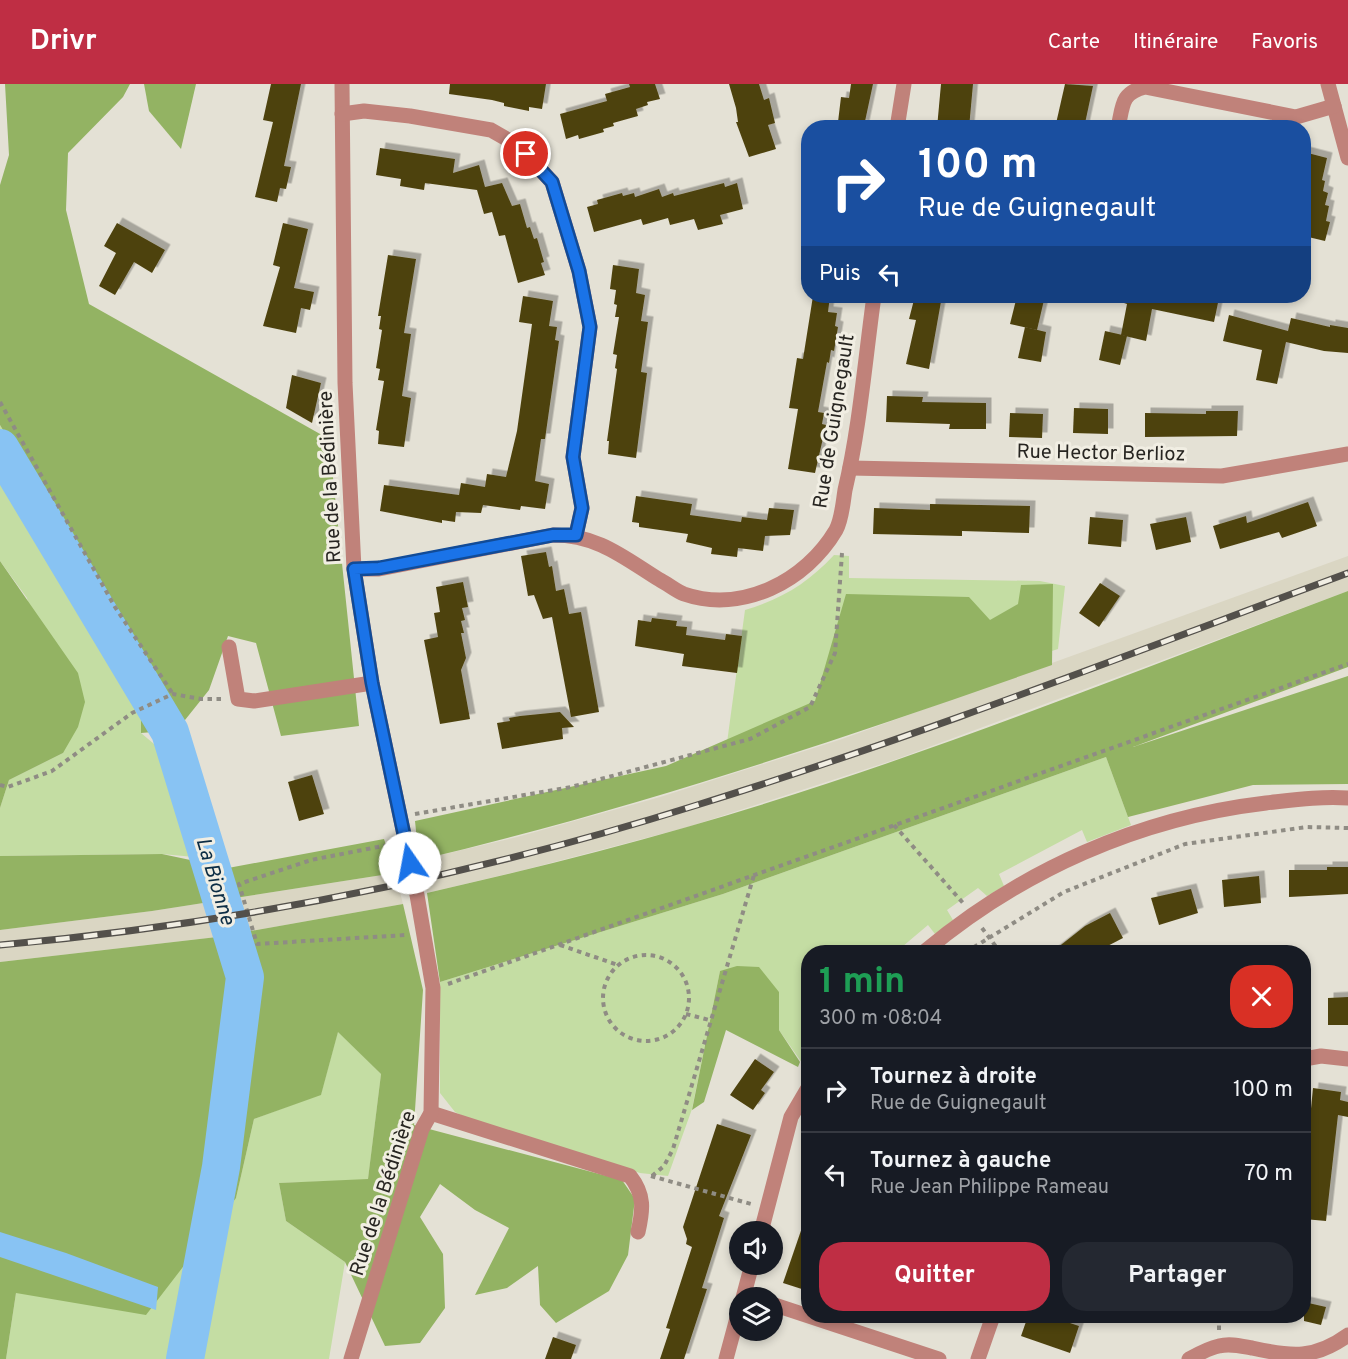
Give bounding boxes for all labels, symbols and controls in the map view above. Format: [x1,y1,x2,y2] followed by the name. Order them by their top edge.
[30,24,97,60] text: Drivr
[1048,29,1100,56] text: Carte
[1133,29,1218,56] text: Itinéraire
[1251,29,1318,56] text: Favoris
[500,128,551,179] pin
[509,137,542,170] icon: arrive
[918,140,1037,193] text: 100 m
[819,144,897,222] icon: right
[918,192,1156,226] text: Rue de Guignegault
[873,258,906,291] icon: left
[819,261,861,288] text: Puis
[808,332,862,511] street label: Rue de Guignegault
[314,390,348,564] street label: Rue de la Bédinière
[1016,440,1186,468] street label: Rue Hector Berlioz
[378,831,442,895] position arrow
[188,834,241,930] water label: La Bionne
[819,960,905,1006] text: 1 min
[1230,965,1293,1028] button: close
[819,1006,942,1032] text: 300 m · 08:04
[870,1064,1037,1091] text: Tournez à droite
[819,1074,852,1107] icon: right
[1233,1077,1293,1104] text: 100 m
[870,1091,1046,1117] text: Rue de Guignegault
[345,1108,423,1280] street label: Rue de la Bédinière
[870,1148,1051,1175] text: Tournez à gauche
[819,1158,852,1191] icon: left
[1244,1161,1293,1188] text: 70 m
[870,1175,1109,1201] text: Rue Jean Philippe Rameau
[729,1221,783,1341] map controls
[729,1221,783,1275] button: sound
[819,1242,1050,1311] button: Quitter
[1062,1242,1293,1311] button: Partager
[729,1287,783,1341] button: layers

